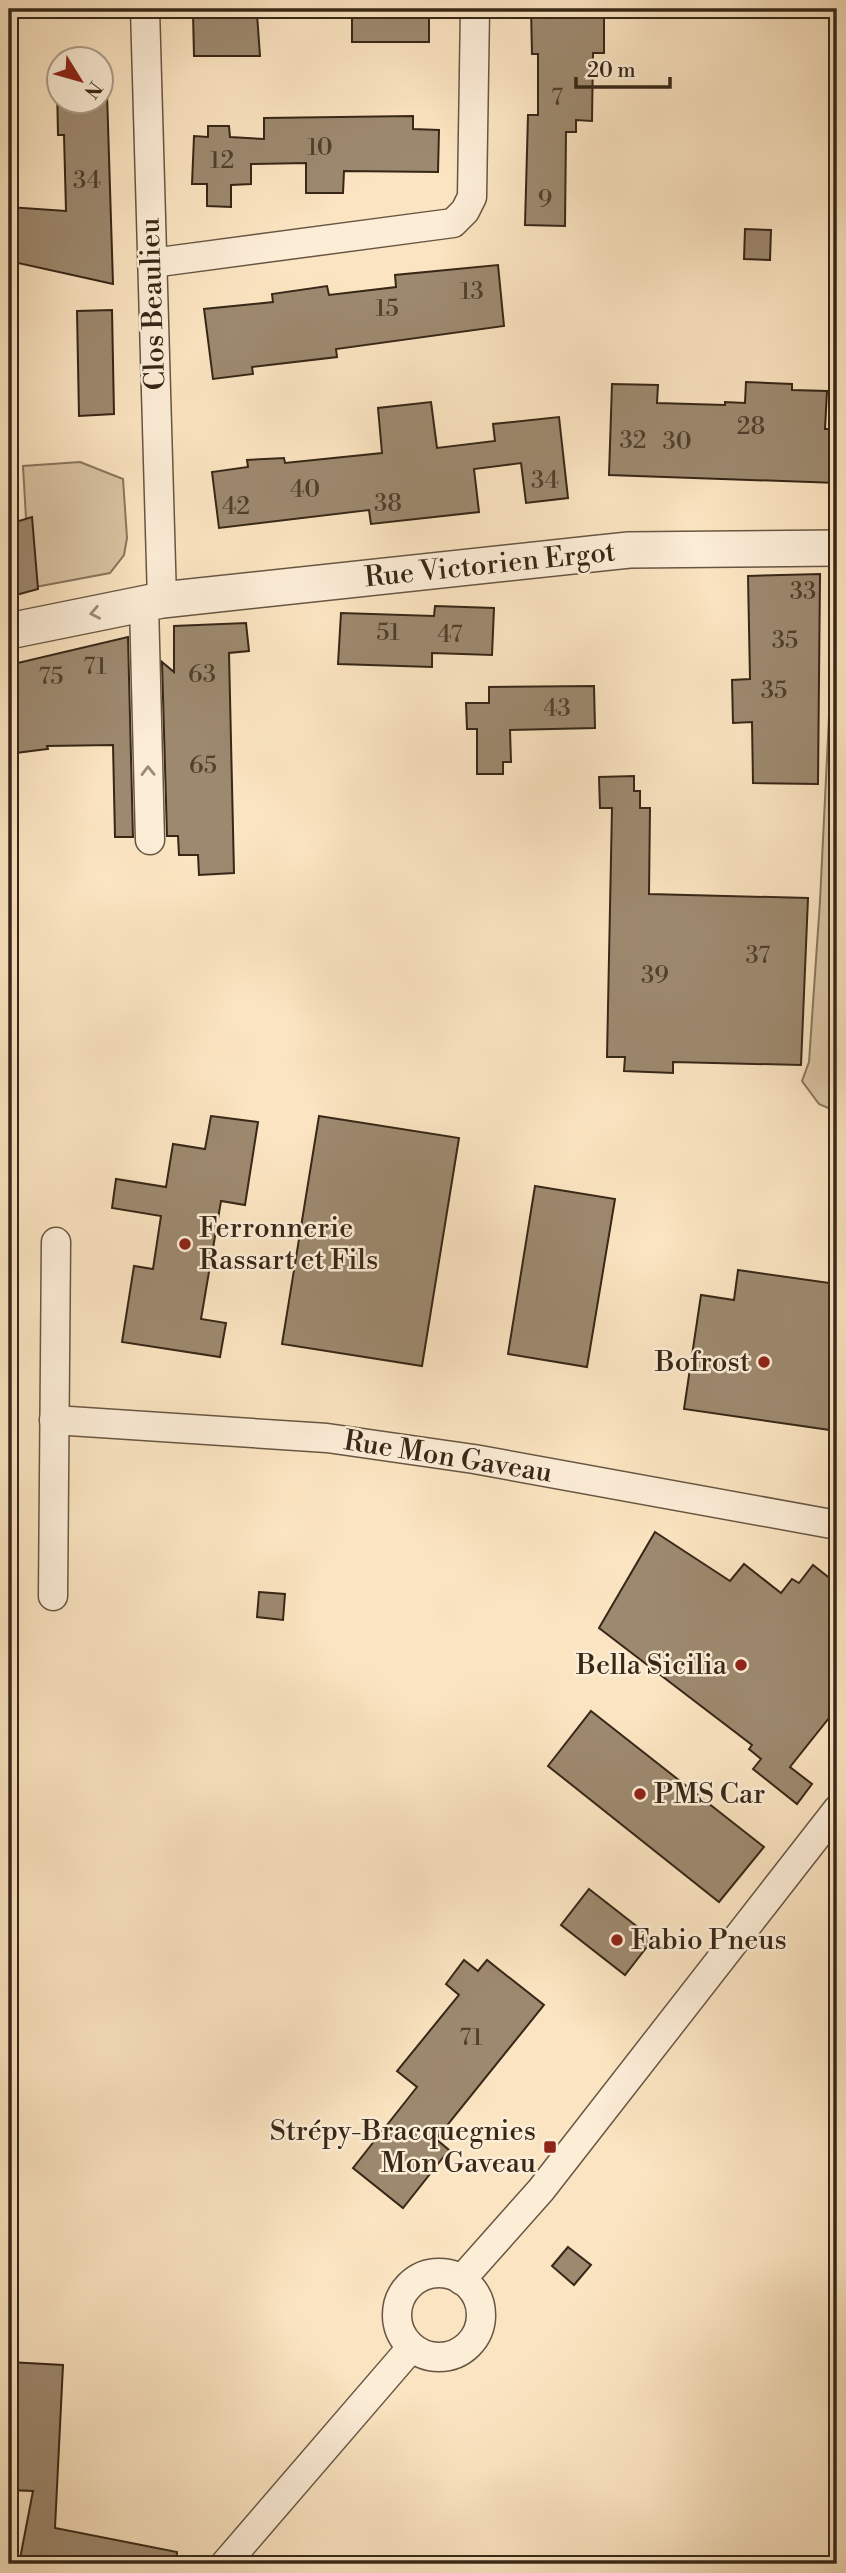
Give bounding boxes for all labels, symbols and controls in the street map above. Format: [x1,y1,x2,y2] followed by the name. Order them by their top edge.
[46,46,116,116] north arrow
[576,46,671,90] scale bar
[587,58,636,84] text: 20 m
[79,76,107,103] text: N
[551,83,563,113] house number: 7
[307,133,333,163] house number: 10
[210,146,234,176] house number: 12
[73,166,101,196] house number: 34
[538,185,552,215] house number: 9
[132,217,174,391] street label: Clos Beaulieu
[460,277,484,307] house number: 13
[375,294,399,324] house number: 15
[737,412,765,442] house number: 28
[620,426,646,456] house number: 32
[662,427,692,457] house number: 30
[531,466,559,496] house number: 34
[290,475,320,505] house number: 40
[374,489,402,519] house number: 38
[222,492,250,522] house number: 42
[363,534,617,596] street label: Rue Victorien Ergot
[790,577,816,607] house number: 33
[89,605,101,620] one-way arrow
[376,618,400,648] house number: 51
[437,620,463,650] house number: 47
[772,626,798,656] house number: 35
[83,652,107,682] house number: 71
[188,660,216,690] house number: 63
[39,662,63,692] house number: 75
[761,676,787,706] house number: 35
[543,694,571,724] house number: 43
[189,751,217,781] house number: 65
[140,766,156,776] one-way arrow
[746,941,770,971] house number: 37
[641,961,669,991] house number: 39
[199,1211,378,1278] place label: Ferronnerie Rassart et Fils
[177,1236,193,1252] marker: Ferronnerie Rassart et Fils
[654,1345,750,1380] place label: Bofrost
[756,1354,772,1370] marker: Bofrost
[341,1423,555,1491] street label: Rue Mon Gaveau
[575,1648,728,1683] place label: Bella Sicilia
[733,1657,749,1673] marker: Bella Sicilia
[654,1777,765,1812] place label: PMS Car
[632,1786,648,1802] marker: PMS Car
[631,1923,787,1958] place label: Fabio Pneus
[609,1932,625,1948] marker: Fabio Pneus
[459,2023,483,2053] house number: 71
[270,2114,536,2181] place label: Strépy-Bracquegnies Mon Gaveau
[542,2139,558,2155] marker: Strépy-Bracquegnies Mon Gaveau

